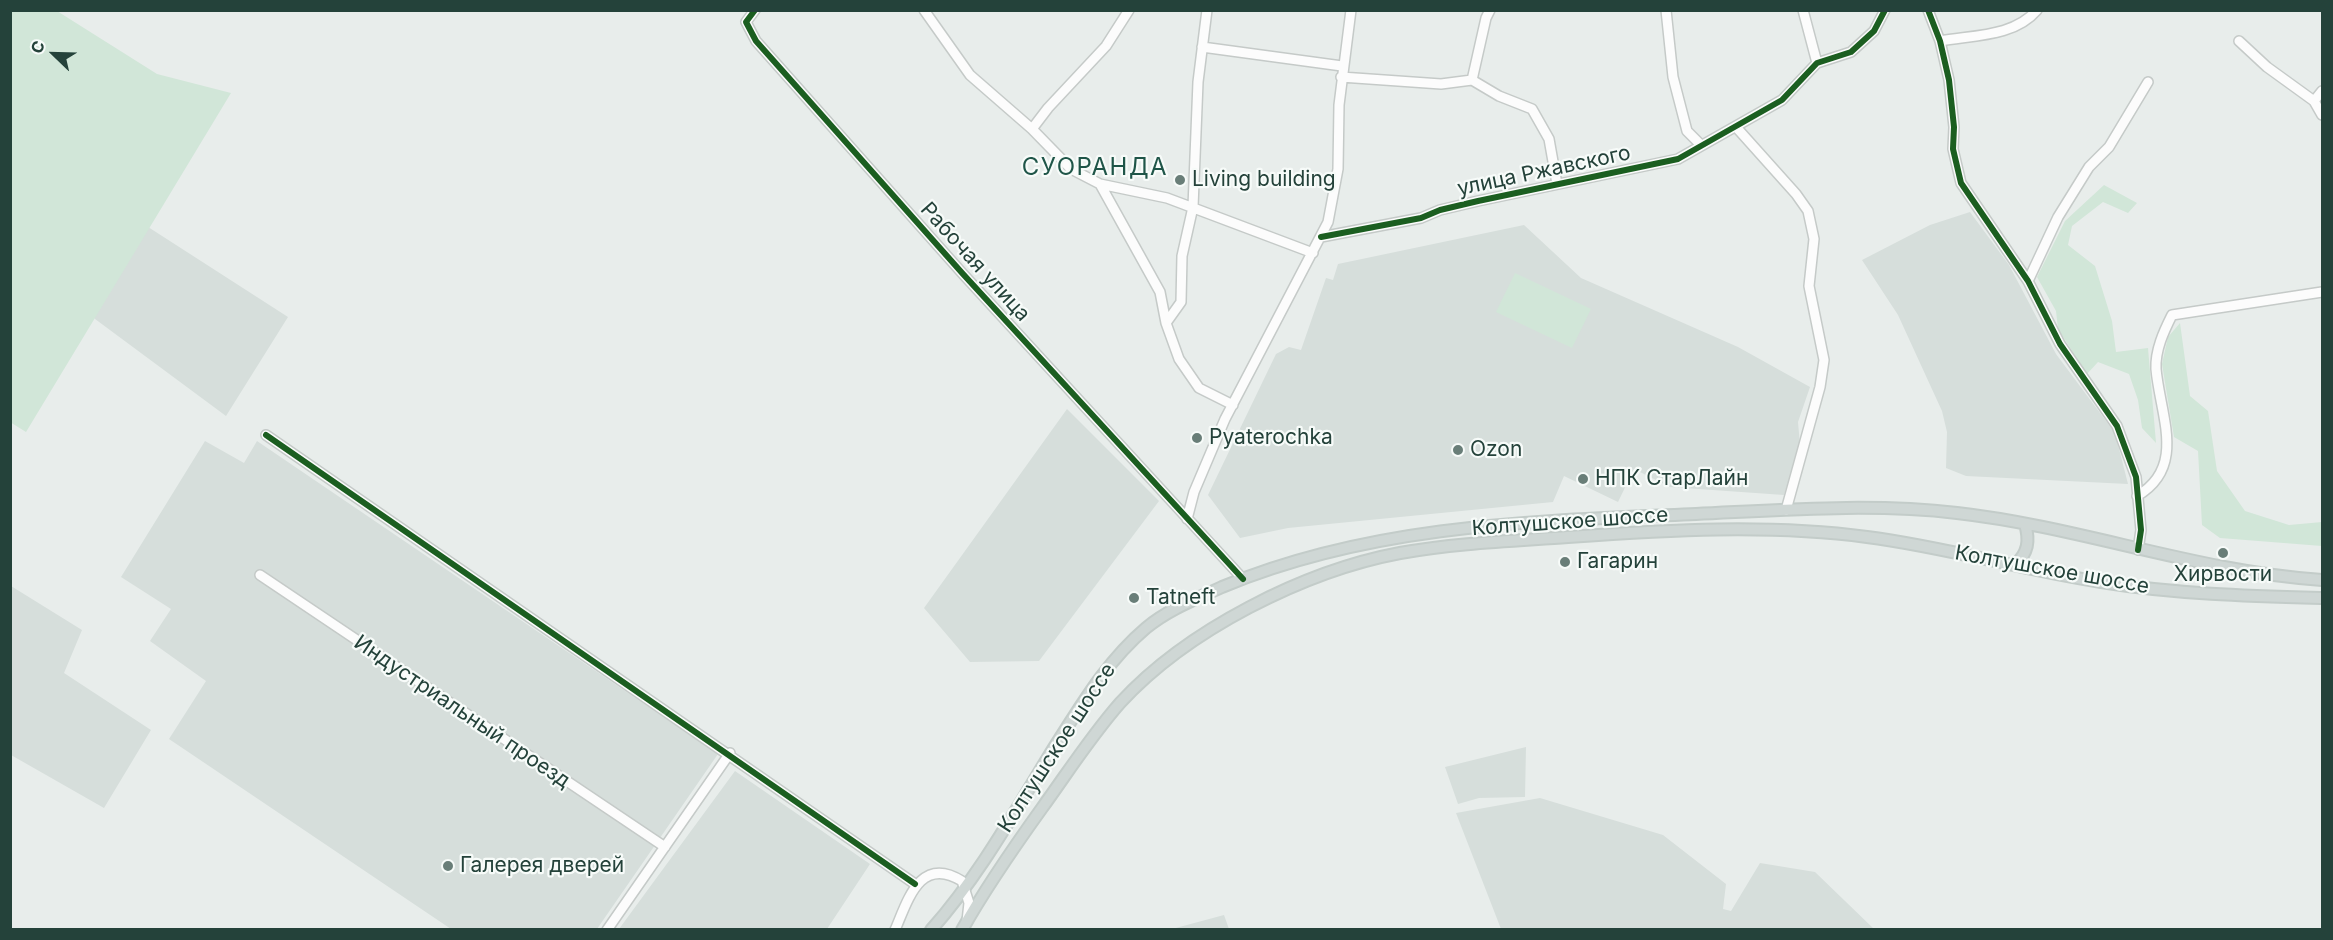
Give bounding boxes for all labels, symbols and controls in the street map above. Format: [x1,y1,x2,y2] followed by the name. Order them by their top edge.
[24,24,84,84] north arrow
[26,38,49,56] text: С
[1455,140,1633,202] street label: улица Ржавского
[1022,154,1168,182] district label: СУОРАНДА
[1192,167,1336,193] place label: Living building
[1173,173,1187,187] marker: Living building
[915,197,1035,327] street label: Рабочая улица
[1209,425,1333,451] place label: Pyaterochka
[1190,431,1204,445] marker: Pyaterochka
[1470,437,1522,463] place label: Ozon
[1451,443,1465,457] marker: Ozon
[1595,466,1748,492] place label: НПК СтарЛайн
[1576,472,1590,486] marker: НПК СтарЛайн
[1471,503,1669,541] street label: Колтушское шоссе
[1953,540,2151,600] street label: Колтушское шоссе
[2216,546,2230,560] marker: Хирвости
[1577,549,1658,575] place label: Гагарин
[1558,555,1572,569] marker: Гагарин
[2174,562,2272,588] place label: Хирвости
[1146,585,1215,611] place label: Tatneft
[1127,591,1141,605] marker: Tatneft
[349,630,575,794] street label: Индустриальный проезд
[993,659,1121,837] street label: Колтушское шоссе
[460,853,624,879] place label: Галерея дверей
[441,859,455,873] marker: Галерея дверей

